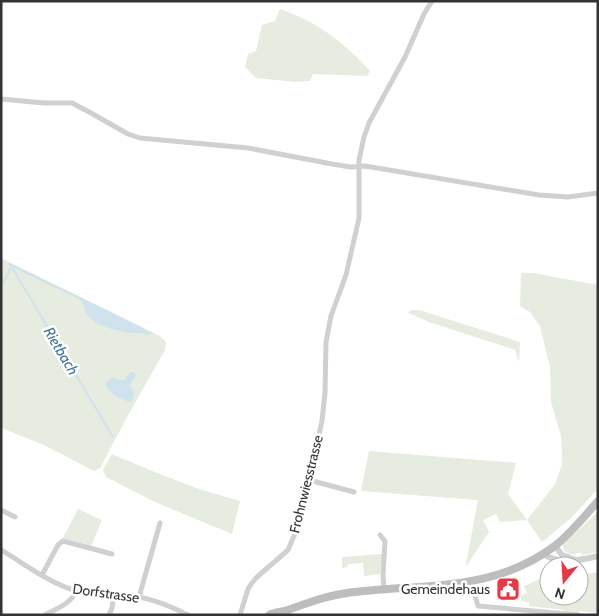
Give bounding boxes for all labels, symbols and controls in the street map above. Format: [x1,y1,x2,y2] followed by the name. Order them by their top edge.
[40,324,82,378] water label: Rietbach
[285,433,327,535] street label: Frohnwiesstrasse
[539,556,589,606] north arrow
[495,576,521,602] public building icon: Gemeindehaus
[71,579,141,607] street label: Dorfstrasse
[401,580,490,598] place label: Gemeindehaus
[552,583,567,603] text: N

